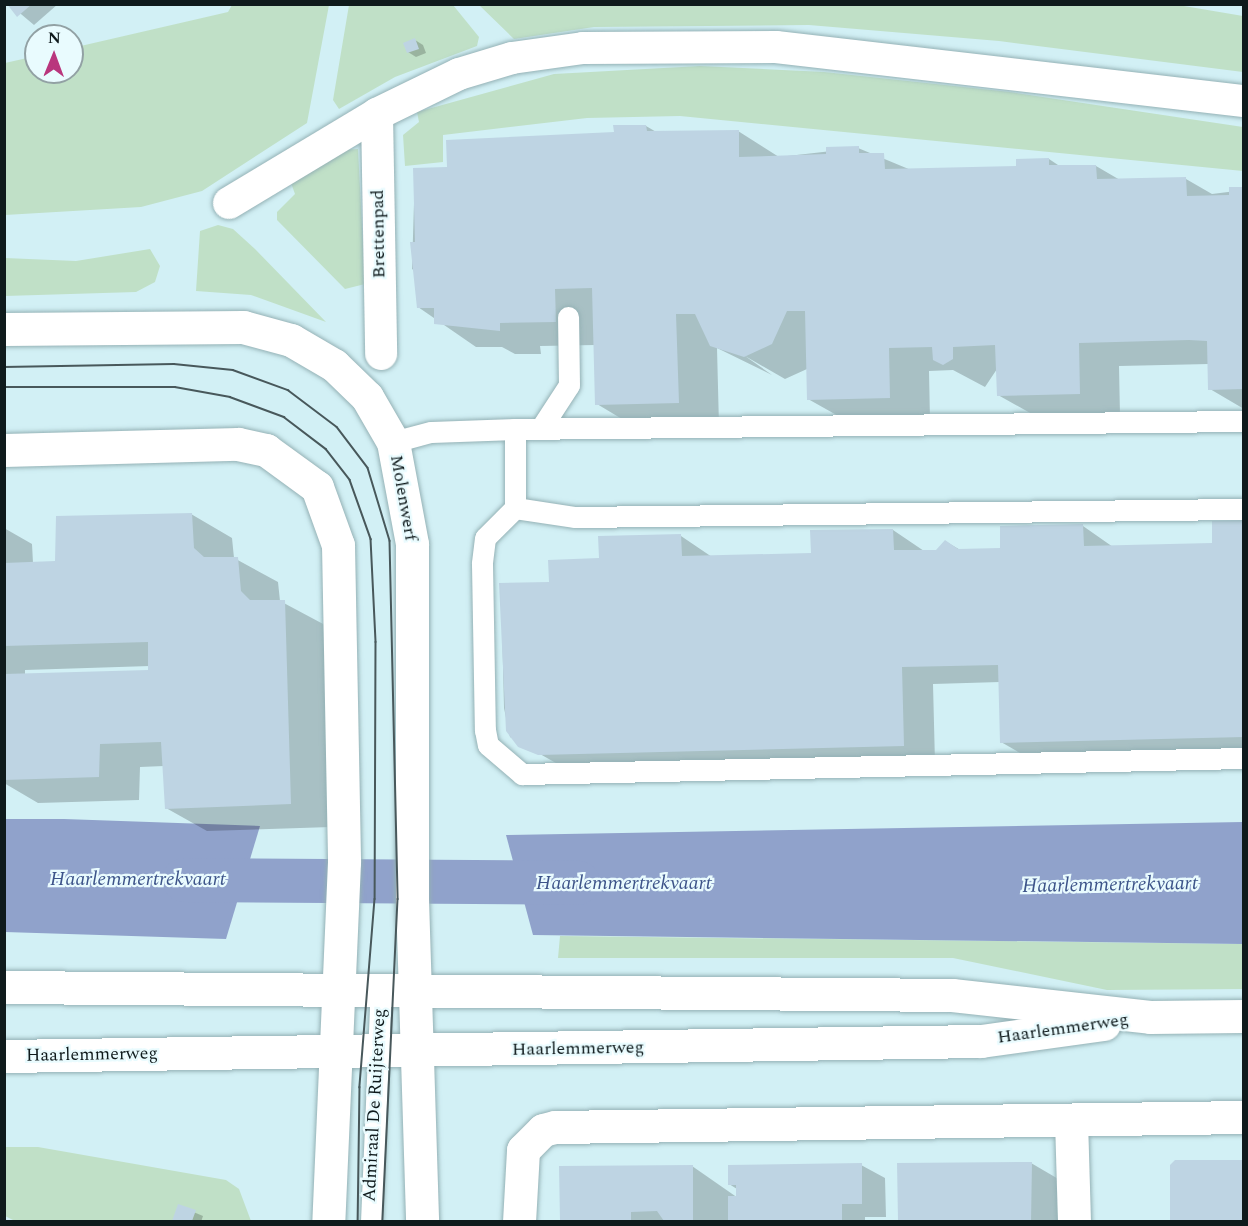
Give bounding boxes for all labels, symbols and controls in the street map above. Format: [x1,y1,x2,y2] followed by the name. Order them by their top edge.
[24,24,84,84] north arrow
[48,26,61,50] text: N
[367,189,391,279] street label: Brettenpad
[385,453,421,543] street label: Molenwerf
[50,867,226,891] water label: Haarlemmertrekvaart
[536,871,712,895] water label: Haarlemmertrekvaart
[1022,871,1198,899] water label: Haarlemmertrekvaart
[359,1008,391,1202] street label: Admiraal De Ruijterweg
[996,1009,1130,1049] street label: Haarlemmerweg
[512,1037,644,1061] street label: Haarlemmerweg
[26,1043,158,1067] street label: Haarlemmerweg

